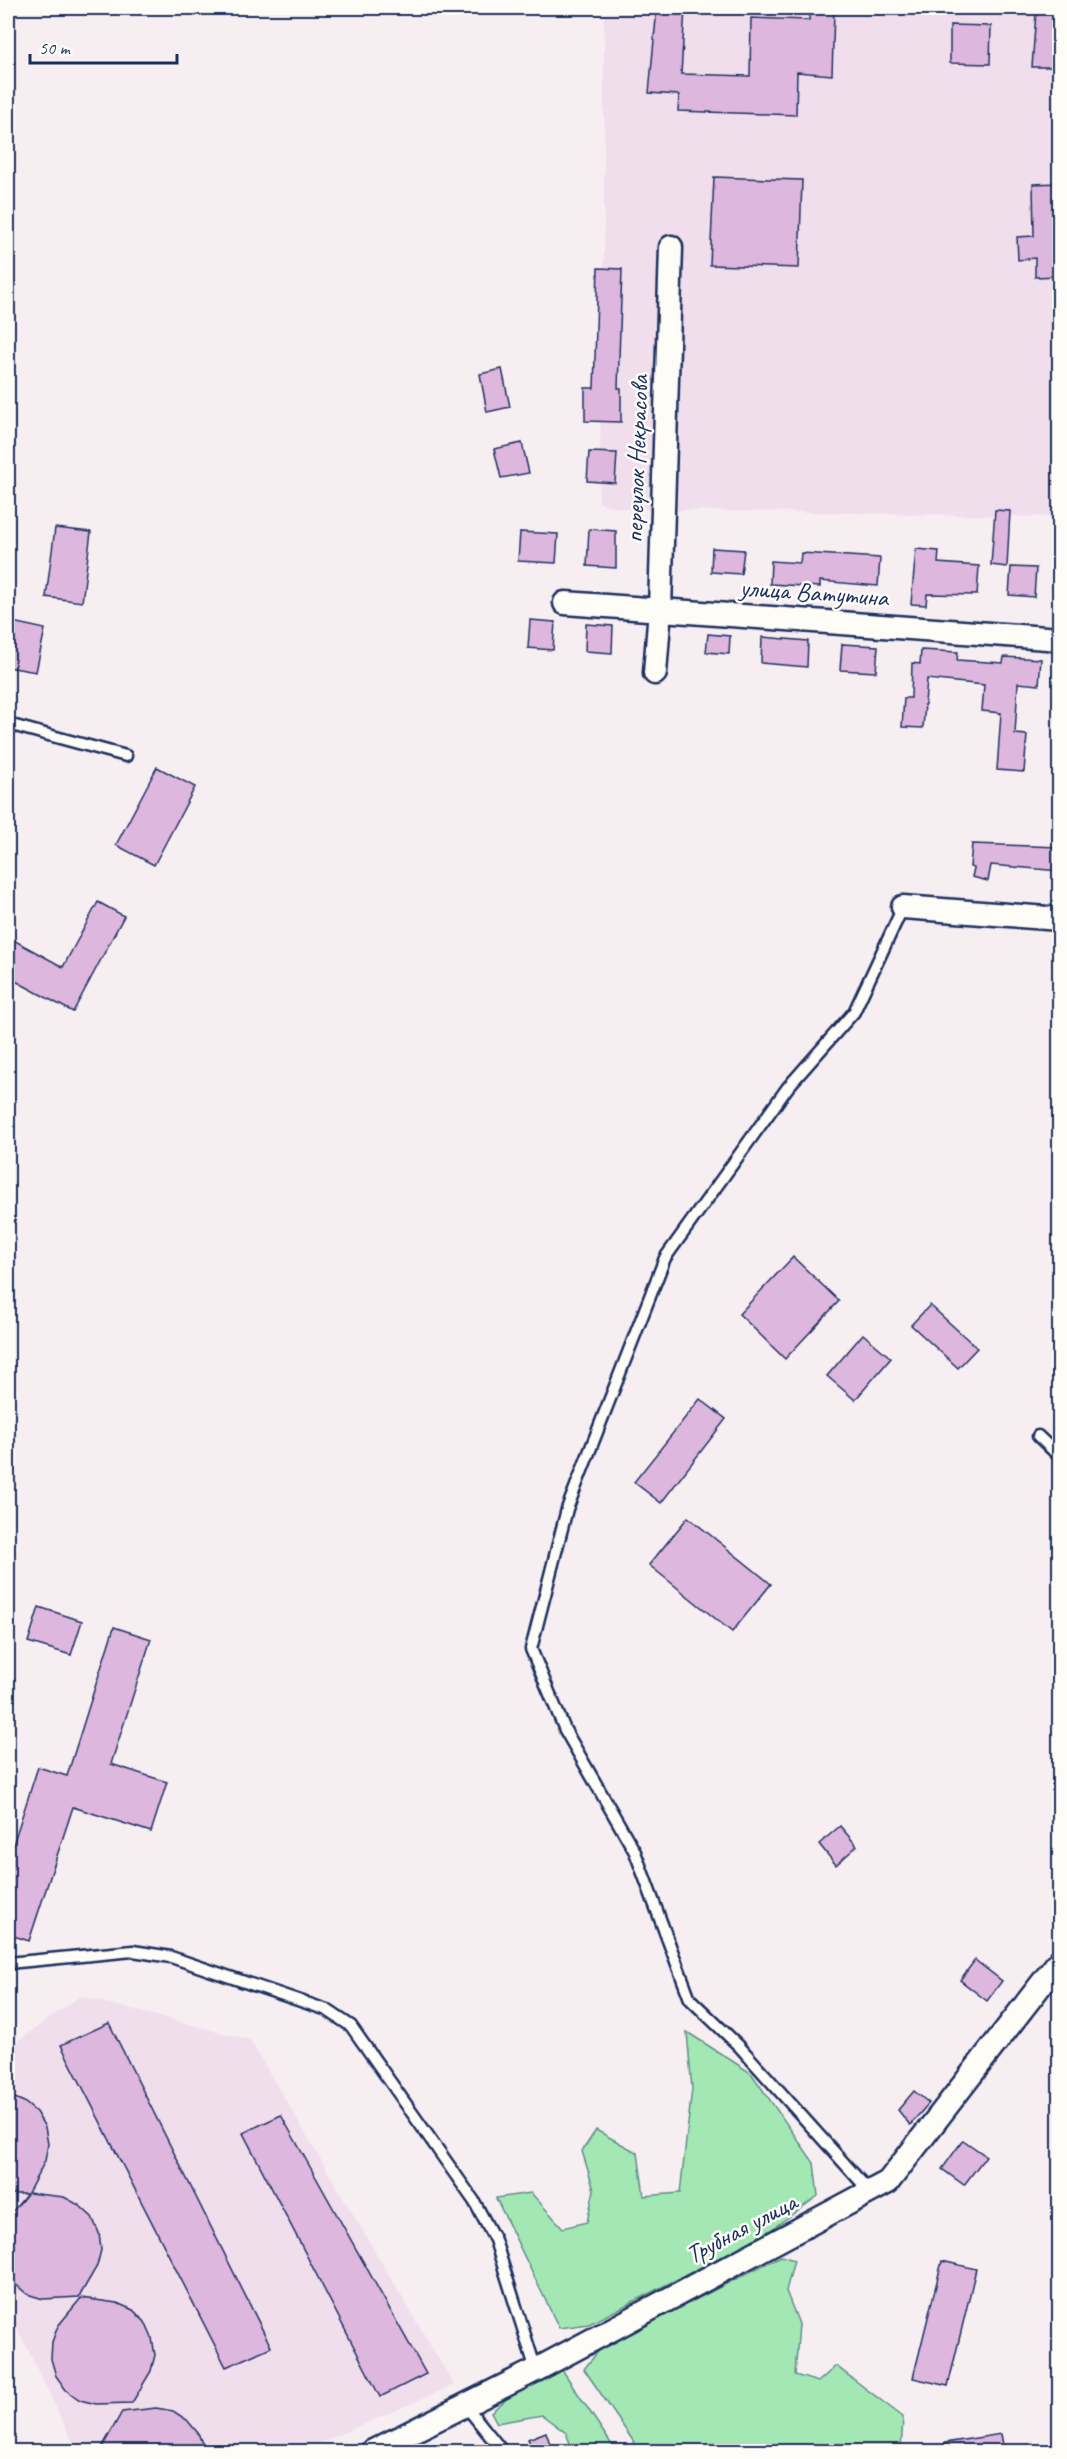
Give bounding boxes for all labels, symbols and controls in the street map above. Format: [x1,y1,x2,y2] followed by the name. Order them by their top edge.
[30,27,177,65] scale bar
[39,37,72,59] text: 50 m
[617,373,656,543] street label: переулок Некрасова
[737,571,891,614] street label: улица Ватутина
[680,2184,805,2271] street label: Трубная улица

